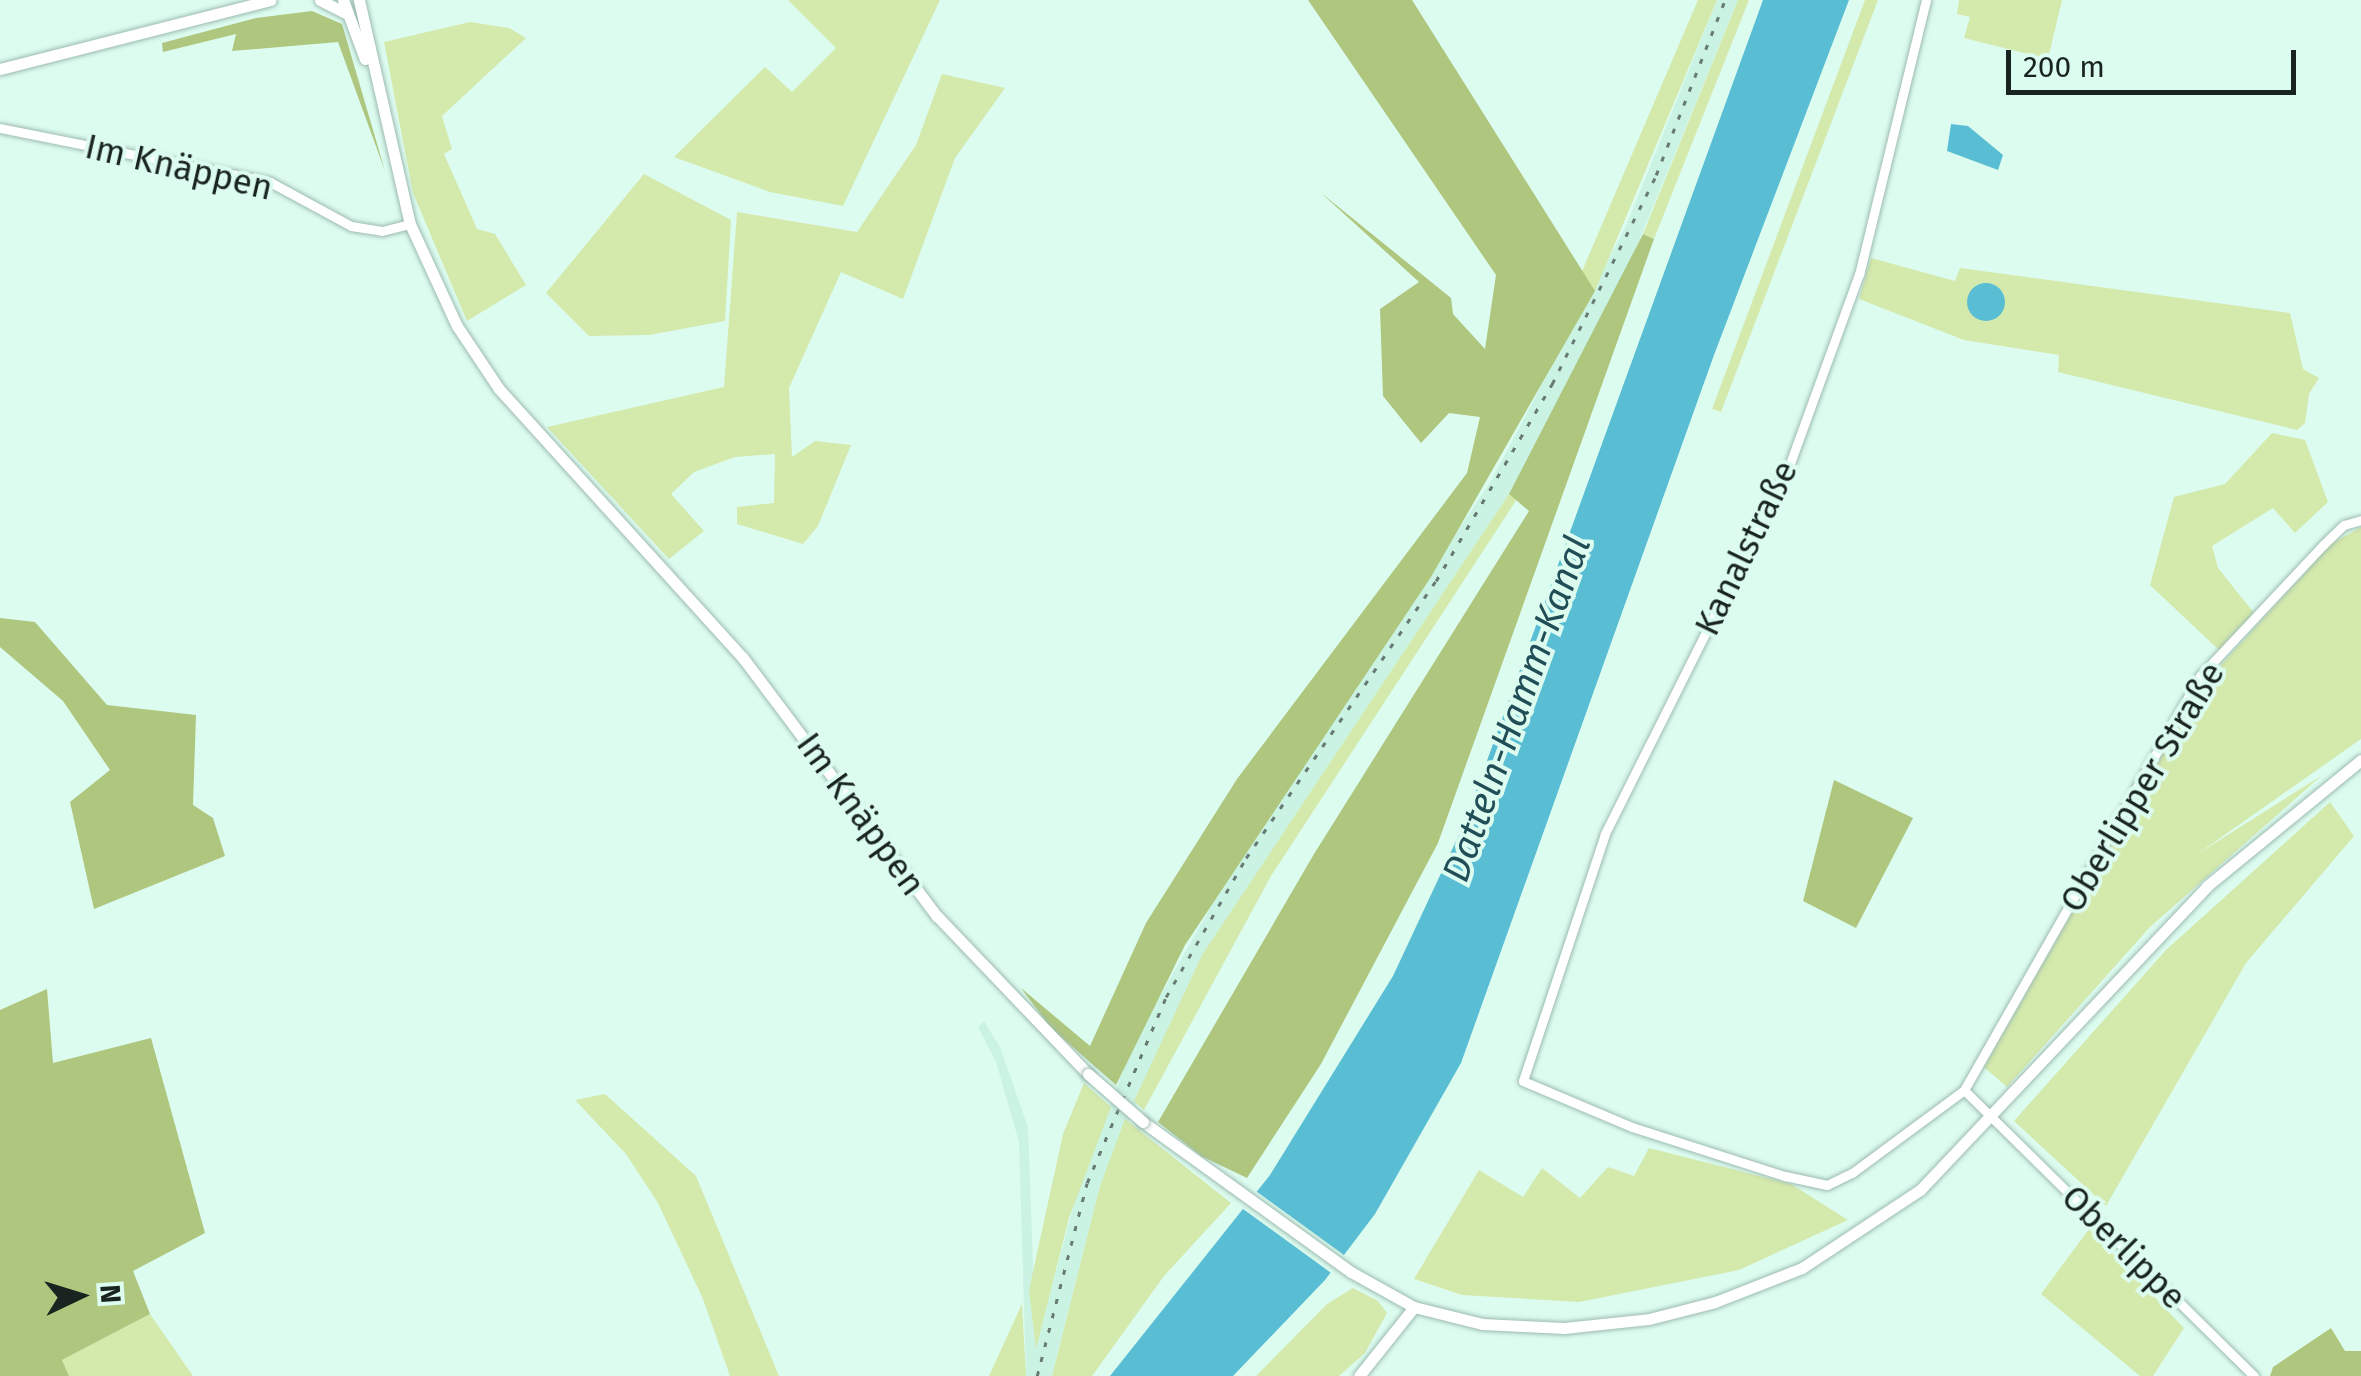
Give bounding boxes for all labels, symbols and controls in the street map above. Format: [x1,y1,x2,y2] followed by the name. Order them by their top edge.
[2011,30,2301,92] scale bar
[2023,49,2105,85] text: 200 m
[81,125,277,209] street label: Im Knäppen
[1686,454,1806,642] street label: Kanalstraße
[1433,530,1601,888] water label: Datteln-Hamm-Kanal
[2051,654,2233,920] street label: Oberlipper Straße
[788,724,934,904] street label: Im Knäppen
[2053,1176,2195,1318] street label: Oberlippe
[30,1246,130,1346] north arrow
[93,1283,128,1304] text: N

